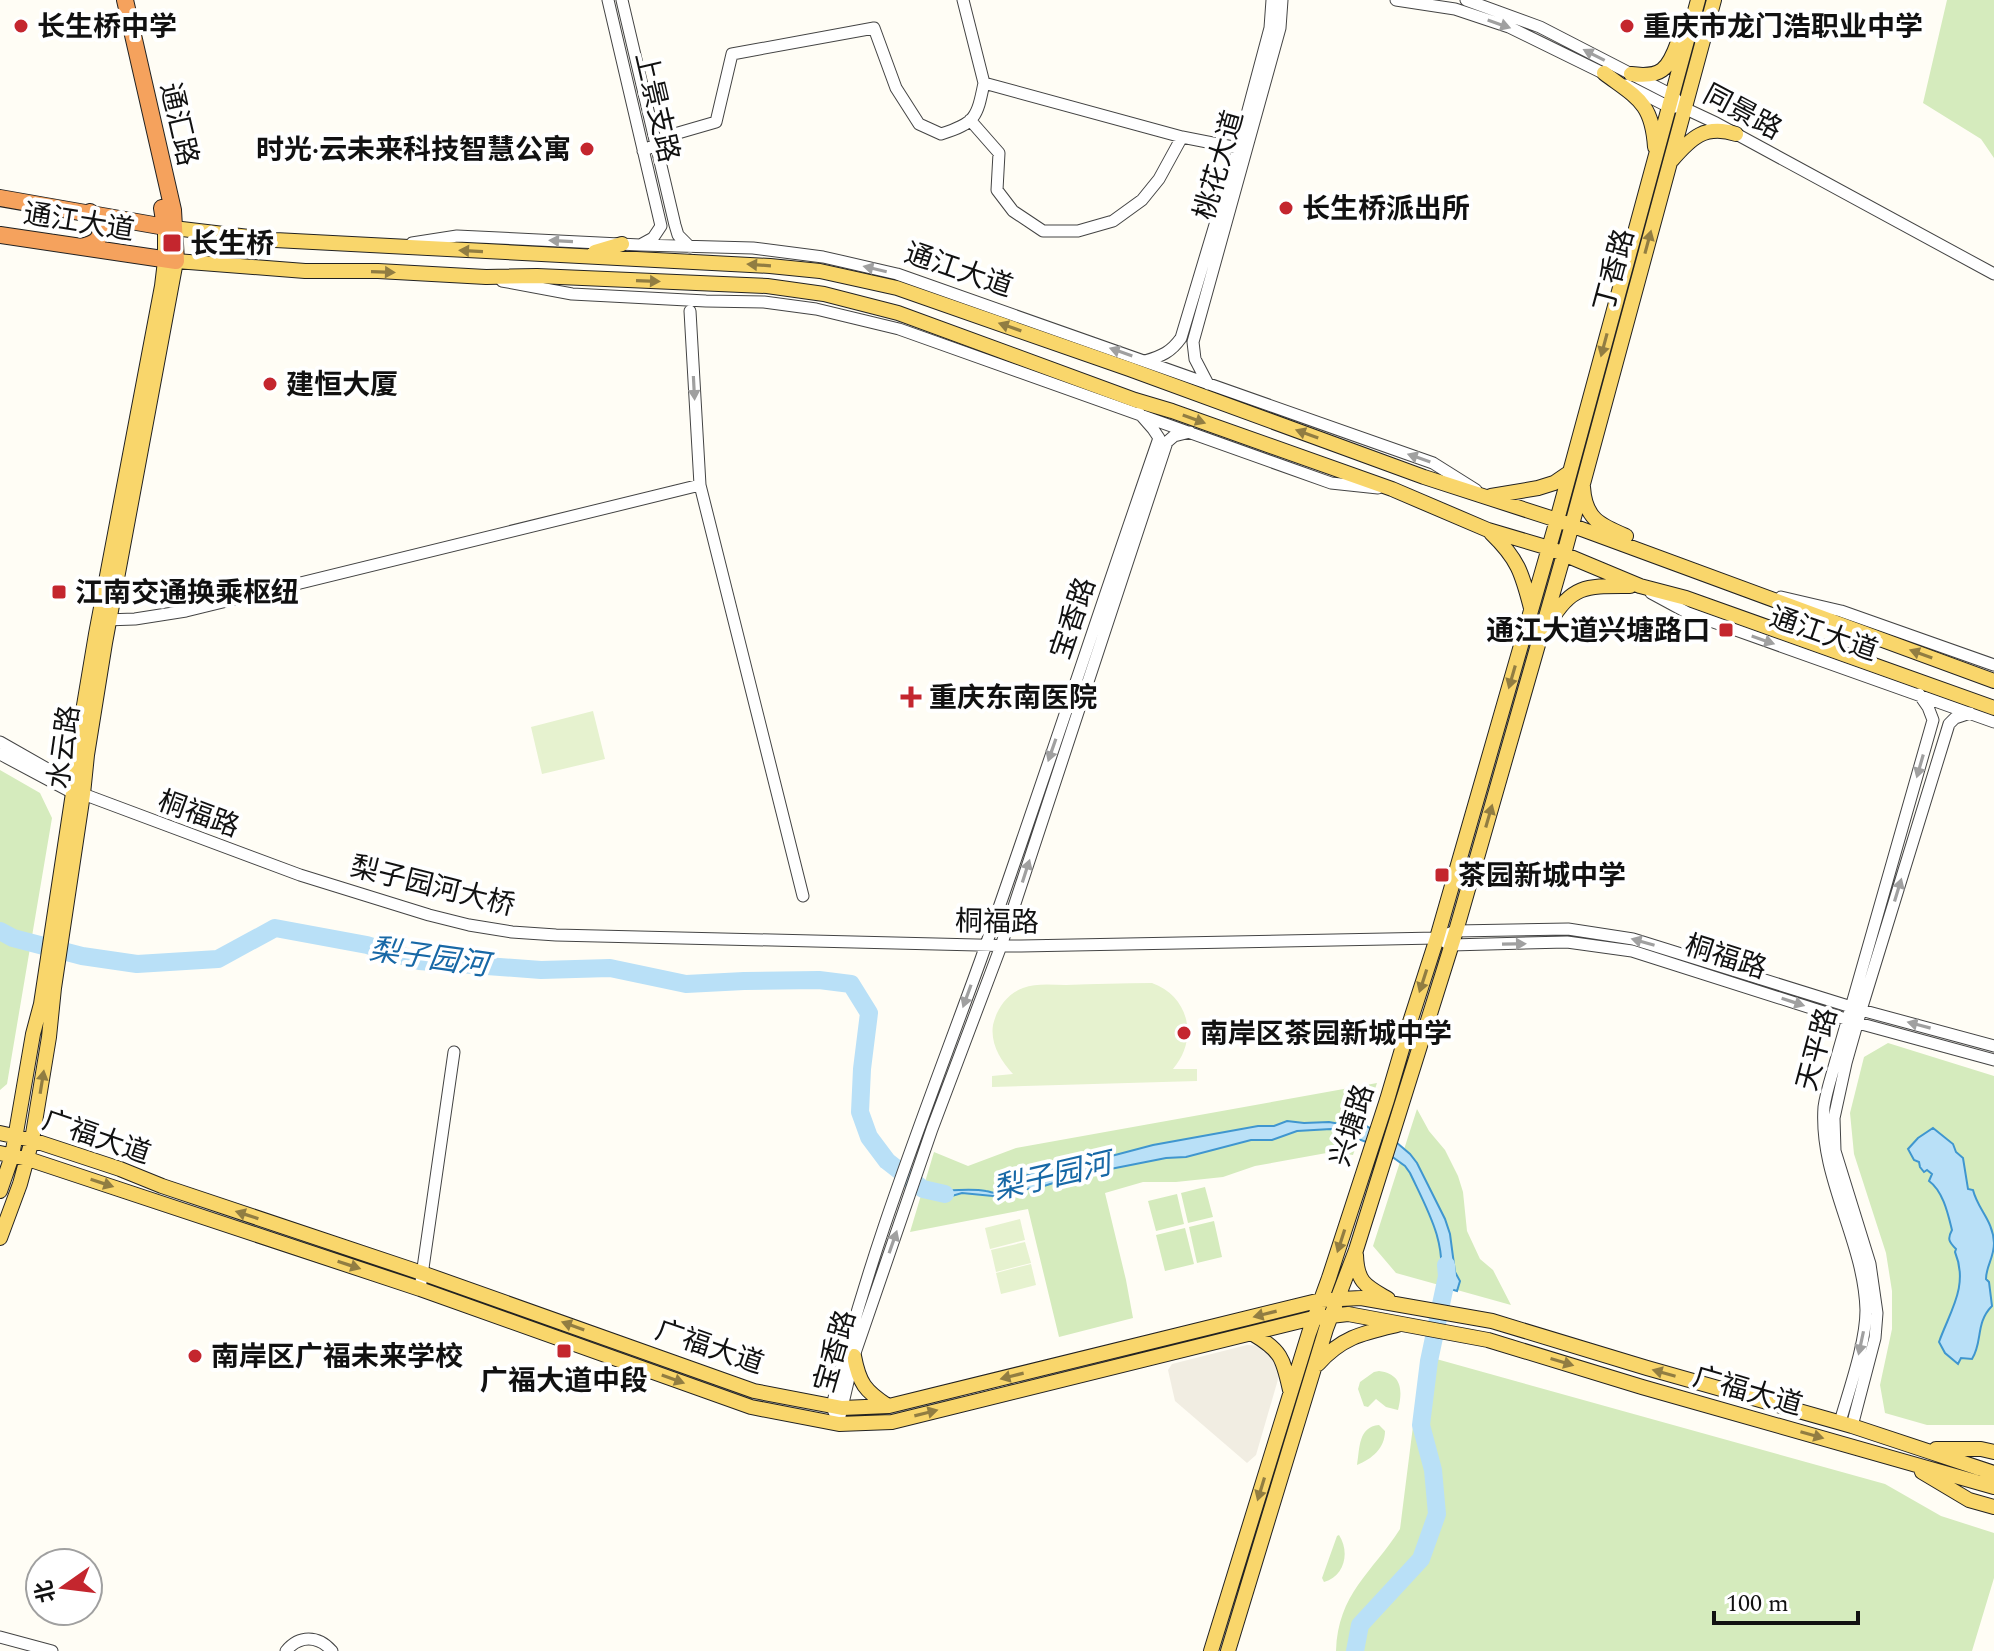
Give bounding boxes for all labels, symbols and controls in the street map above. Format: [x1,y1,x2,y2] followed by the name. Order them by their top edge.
[37,6,177,49] place label: 长生桥中学
[1643,6,1923,49] place label: 重庆市龙门浩职业中学
[12,17,30,35] marker: 长生桥中学
[1618,17,1636,35] marker: 重庆市龙门浩职业中学
[1488,18,1512,30] one-way arrow
[623,48,690,167] street label: 上景支路
[1583,48,1605,62] one-way arrow
[1695,74,1789,151] street label: 同景路
[148,79,209,170] street label: 通汇路
[1183,106,1256,225] street label: 桃花大道
[256,129,571,172] place label: 时光·云未来科技智慧公寓
[578,140,596,158] marker: 时光·云未来科技智慧公寓
[1302,188,1470,231] place label: 长生桥派出所
[20,192,137,252] street label: 通江大道
[1277,199,1295,217] marker: 长生桥派出所
[190,223,274,266] place label: 长生桥
[1583,224,1646,317] street label: 丁香路
[1642,229,1655,253] one-way arrow
[161,232,183,254] marker: 长生桥
[899,232,1018,309] street label: 通江大道
[548,235,573,248] one-way arrow
[458,244,483,257] one-way arrow
[746,258,771,271] one-way arrow
[862,262,887,275] one-way arrow
[371,265,396,278] one-way arrow
[636,275,661,288] one-way arrow
[998,321,1022,333] one-way arrow
[1598,333,1610,358] one-way arrow
[1109,346,1133,358] one-way arrow
[286,364,398,407] place label: 建恒大厦
[261,375,279,393] marker: 建恒大厦
[688,376,701,401] one-way arrow
[1183,413,1207,426] one-way arrow
[1295,427,1319,440] one-way arrow
[1407,452,1431,464] one-way arrow
[75,572,299,615] place label: 江南交通换乘枢纽
[1039,572,1107,665] street label: 宝香路
[50,583,68,601] marker: 江南交通换乘枢纽
[1764,596,1883,673] street label: 通江大道
[1486,610,1710,653] place label: 通江大道兴塘路口
[1717,621,1735,639] marker: 通江大道兴塘路口
[1751,634,1775,646] one-way arrow
[1909,647,1933,660] one-way arrow
[1505,666,1518,690] one-way arrow
[929,677,1097,720] place label: 重庆东南医院
[900,686,922,708] marker: 重庆东南医院
[37,703,92,792] street label: 水云路
[1046,738,1058,762] one-way arrow
[1913,755,1926,779] one-way arrow
[152,780,245,849] street label: 桐福路
[1483,803,1496,827] one-way arrow
[346,845,519,928] street label: 梨子园河大桥
[1458,855,1626,898] place label: 茶园新城中学
[1020,859,1033,883] one-way arrow
[1433,866,1451,884] marker: 茶园新城中学
[1892,878,1905,902] one-way arrow
[955,900,1039,945] street label: 桐福路
[1679,924,1772,991] street label: 桐福路
[366,927,496,990] water label: 梨子园河
[1631,935,1655,948] one-way arrow
[1502,937,1527,950] one-way arrow
[1417,969,1429,993] one-way arrow
[961,984,973,1008] one-way arrow
[1782,997,1806,1009] one-way arrow
[1786,1003,1849,1096] street label: 天平路
[1200,1013,1452,1056] place label: 南岸区茶园新城中学
[1906,1019,1931,1031] one-way arrow
[1175,1024,1193,1042] marker: 南岸区茶园新城中学
[36,1069,49,1094] one-way arrow
[1319,1079,1386,1172] street label: 兴塘路
[37,1099,156,1176] street label: 广福大道
[989,1140,1121,1213] water label: 梨子园河
[90,1178,114,1190] one-way arrow
[235,1208,259,1220] one-way arrow
[888,1230,900,1254] one-way arrow
[1334,1230,1346,1254] one-way arrow
[337,1260,361,1272] one-way arrow
[803,1305,868,1398] street label: 宝香路
[1252,1308,1277,1320] one-way arrow
[650,1309,769,1386] street label: 广福大道
[560,1319,584,1332] one-way arrow
[1854,1331,1866,1356] one-way arrow
[211,1336,463,1379] place label: 南岸区广福未来学校
[555,1342,573,1360] marker: 广福大道中段
[186,1347,204,1365] marker: 南岸区广福未来学校
[1688,1355,1807,1428] street label: 广福大道
[1551,1356,1575,1369] one-way arrow
[480,1360,648,1403] place label: 广福大道中段
[1652,1366,1676,1379] one-way arrow
[1000,1370,1025,1382] one-way arrow
[662,1373,686,1386] one-way arrow
[913,1407,938,1419] one-way arrow
[1800,1429,1824,1442] one-way arrow
[1254,1477,1267,1501] one-way arrow
[24,1547,104,1627] north arrow
[1714,1575,1858,1625] scale bar
[27,1577,65,1606] text: 北
[1726,1586,1789,1622] text: 100 m

